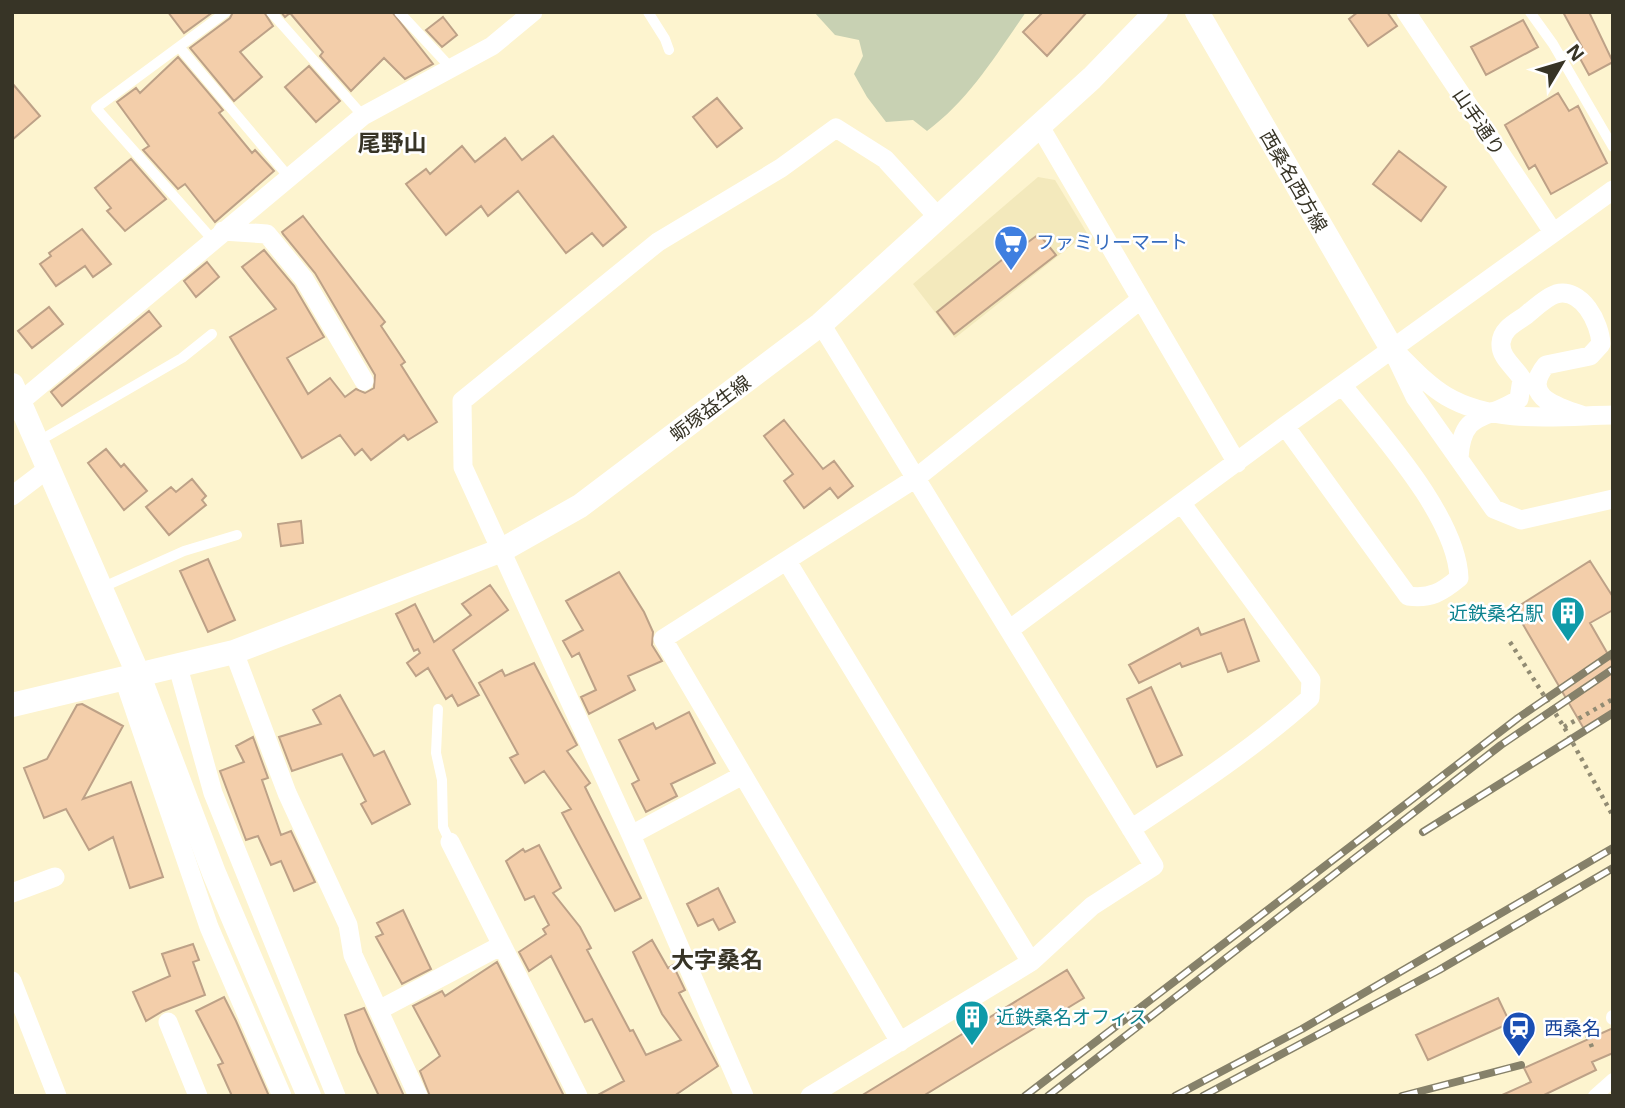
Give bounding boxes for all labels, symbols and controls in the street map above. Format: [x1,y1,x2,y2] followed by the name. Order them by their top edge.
[1527,28,1597,98] north arrow
[1560,38,1590,67] text: N
[1447,83,1511,161] street label: 山手通り
[1254,125,1334,237] street label: 西桑名西方線
[358,126,427,158] district label: 尾野山
[992,223,1030,272] supermarket icon: ファミリーマート
[1036,229,1188,255] place label: ファミリーマート
[664,369,756,447] street label: 蛎塚益生線
[1549,594,1587,643] building icon: 近鉄桑名駅
[1449,600,1544,626] place label: 近鉄桑名駅
[671,943,763,975] district label: 大字桑名
[953,998,991,1047] building icon: 近鉄桑名オフィス
[996,1004,1148,1030] place label: 近鉄桑名オフィス
[1500,1009,1538,1058] station icon: 西桑名
[1544,1015,1601,1041] place label: 西桑名

